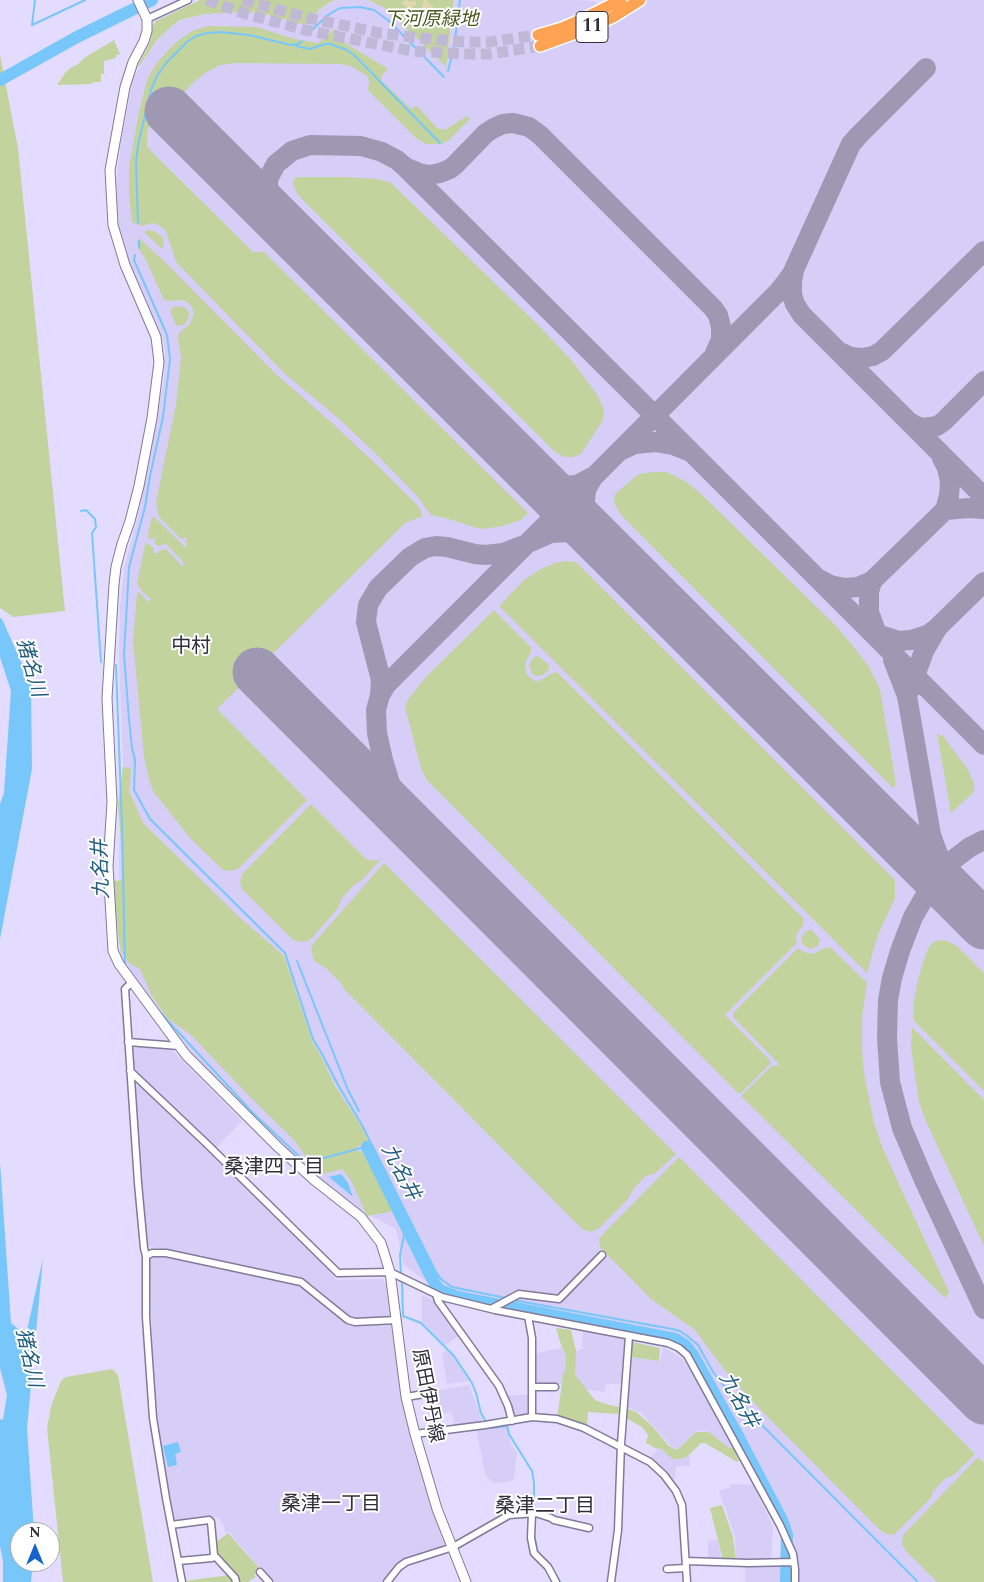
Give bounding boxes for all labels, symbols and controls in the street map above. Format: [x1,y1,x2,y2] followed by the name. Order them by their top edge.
[384,10,478,32] park label: 下河原緑地
[576,12,608,42] road number: 11
[9,636,49,700] water label: 猪名川
[171,636,211,660] district label: 中村
[90,839,116,899] water label: 九名井
[374,1141,424,1205] water label: 九名井
[224,1157,324,1181] district label: 桑津四丁目
[9,1326,45,1390] water label: 猪名川
[406,1347,446,1445] street label: 原田伊丹線
[712,1369,762,1433] water label: 九名井
[281,1494,381,1518] district label: 桑津一丁目
[495,1496,595,1520] district label: 桑津二丁目
[10,1522,60,1572] north arrow
[29,1522,41,1543] text: N

